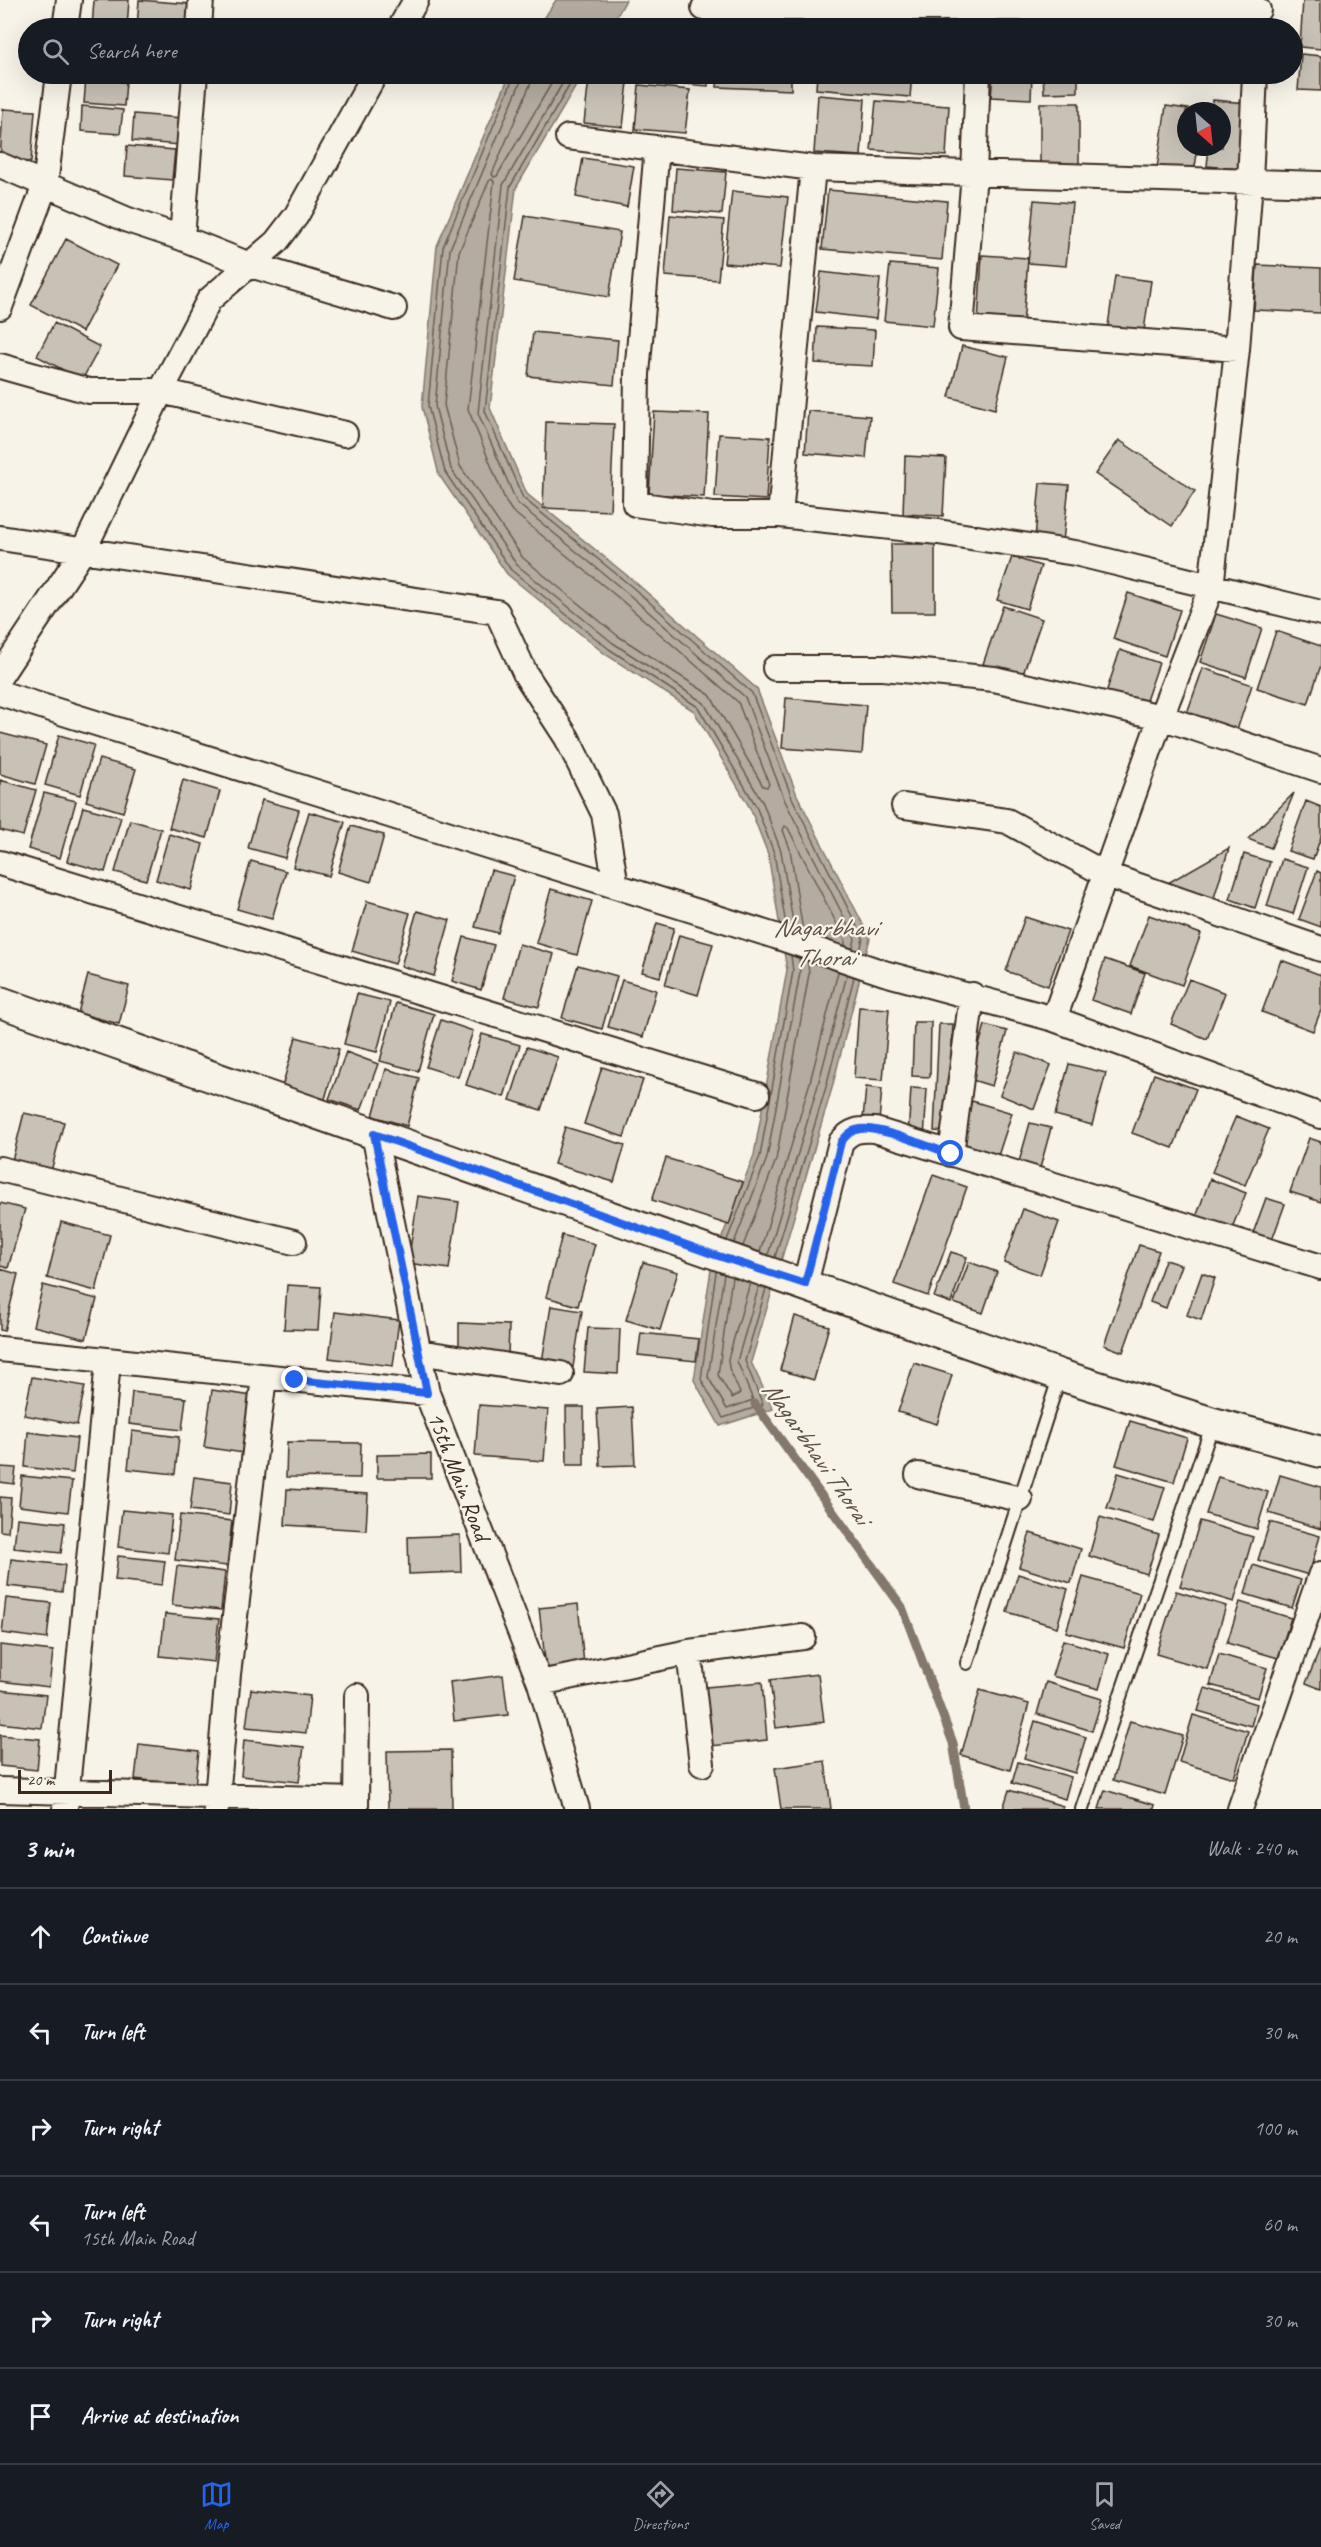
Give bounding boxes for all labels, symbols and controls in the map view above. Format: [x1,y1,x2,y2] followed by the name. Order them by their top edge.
[18,18,1303,84] search box
[39,35,72,68] icon: search
[87,37,177,65] text: Search here
[1177,102,1231,156] north arrow
[773,911,883,974] water label: Nagarbhavi Thorai
[937,1140,963,1166] route start
[281,1366,307,1392] route end
[755,1374,882,1535] water label: Nagarbhavi Thorai
[421,1407,499,1548] street label: 15th Main Road
[18,1767,112,1794] scale bar
[27,1770,54,1790] text: 20 m
[24,1832,74,1865] text: 3 min
[1207,1836,1297,1861] text: Walk · 240 m
[24,1920,57,1953] icon: ahead
[81,1922,147,1950] text: Continue
[1263,1924,1297,1949] text: 20 m
[24,2016,57,2049] icon: left
[81,2018,145,2046] text: Turn left
[1263,2020,1297,2045] text: 30 m
[24,2112,57,2145] icon: right
[81,2114,158,2142] text: Turn right
[1254,2116,1297,2141] text: 100 m
[81,2198,145,2226] text: Turn left
[24,2208,57,2241] icon: left
[1263,2212,1297,2237] text: 60 m
[81,2226,194,2251] text: 15th Main Road
[24,2304,57,2337] icon: right
[81,2306,158,2334] text: Turn right
[1263,2308,1297,2333] text: 30 m
[24,2400,57,2433] icon: arrive
[81,2402,238,2430] text: Arrive at destination
[200,2478,233,2534] tab: Map
[633,2478,688,2534] tab: Directions
[1088,2478,1121,2534] tab: Saved

